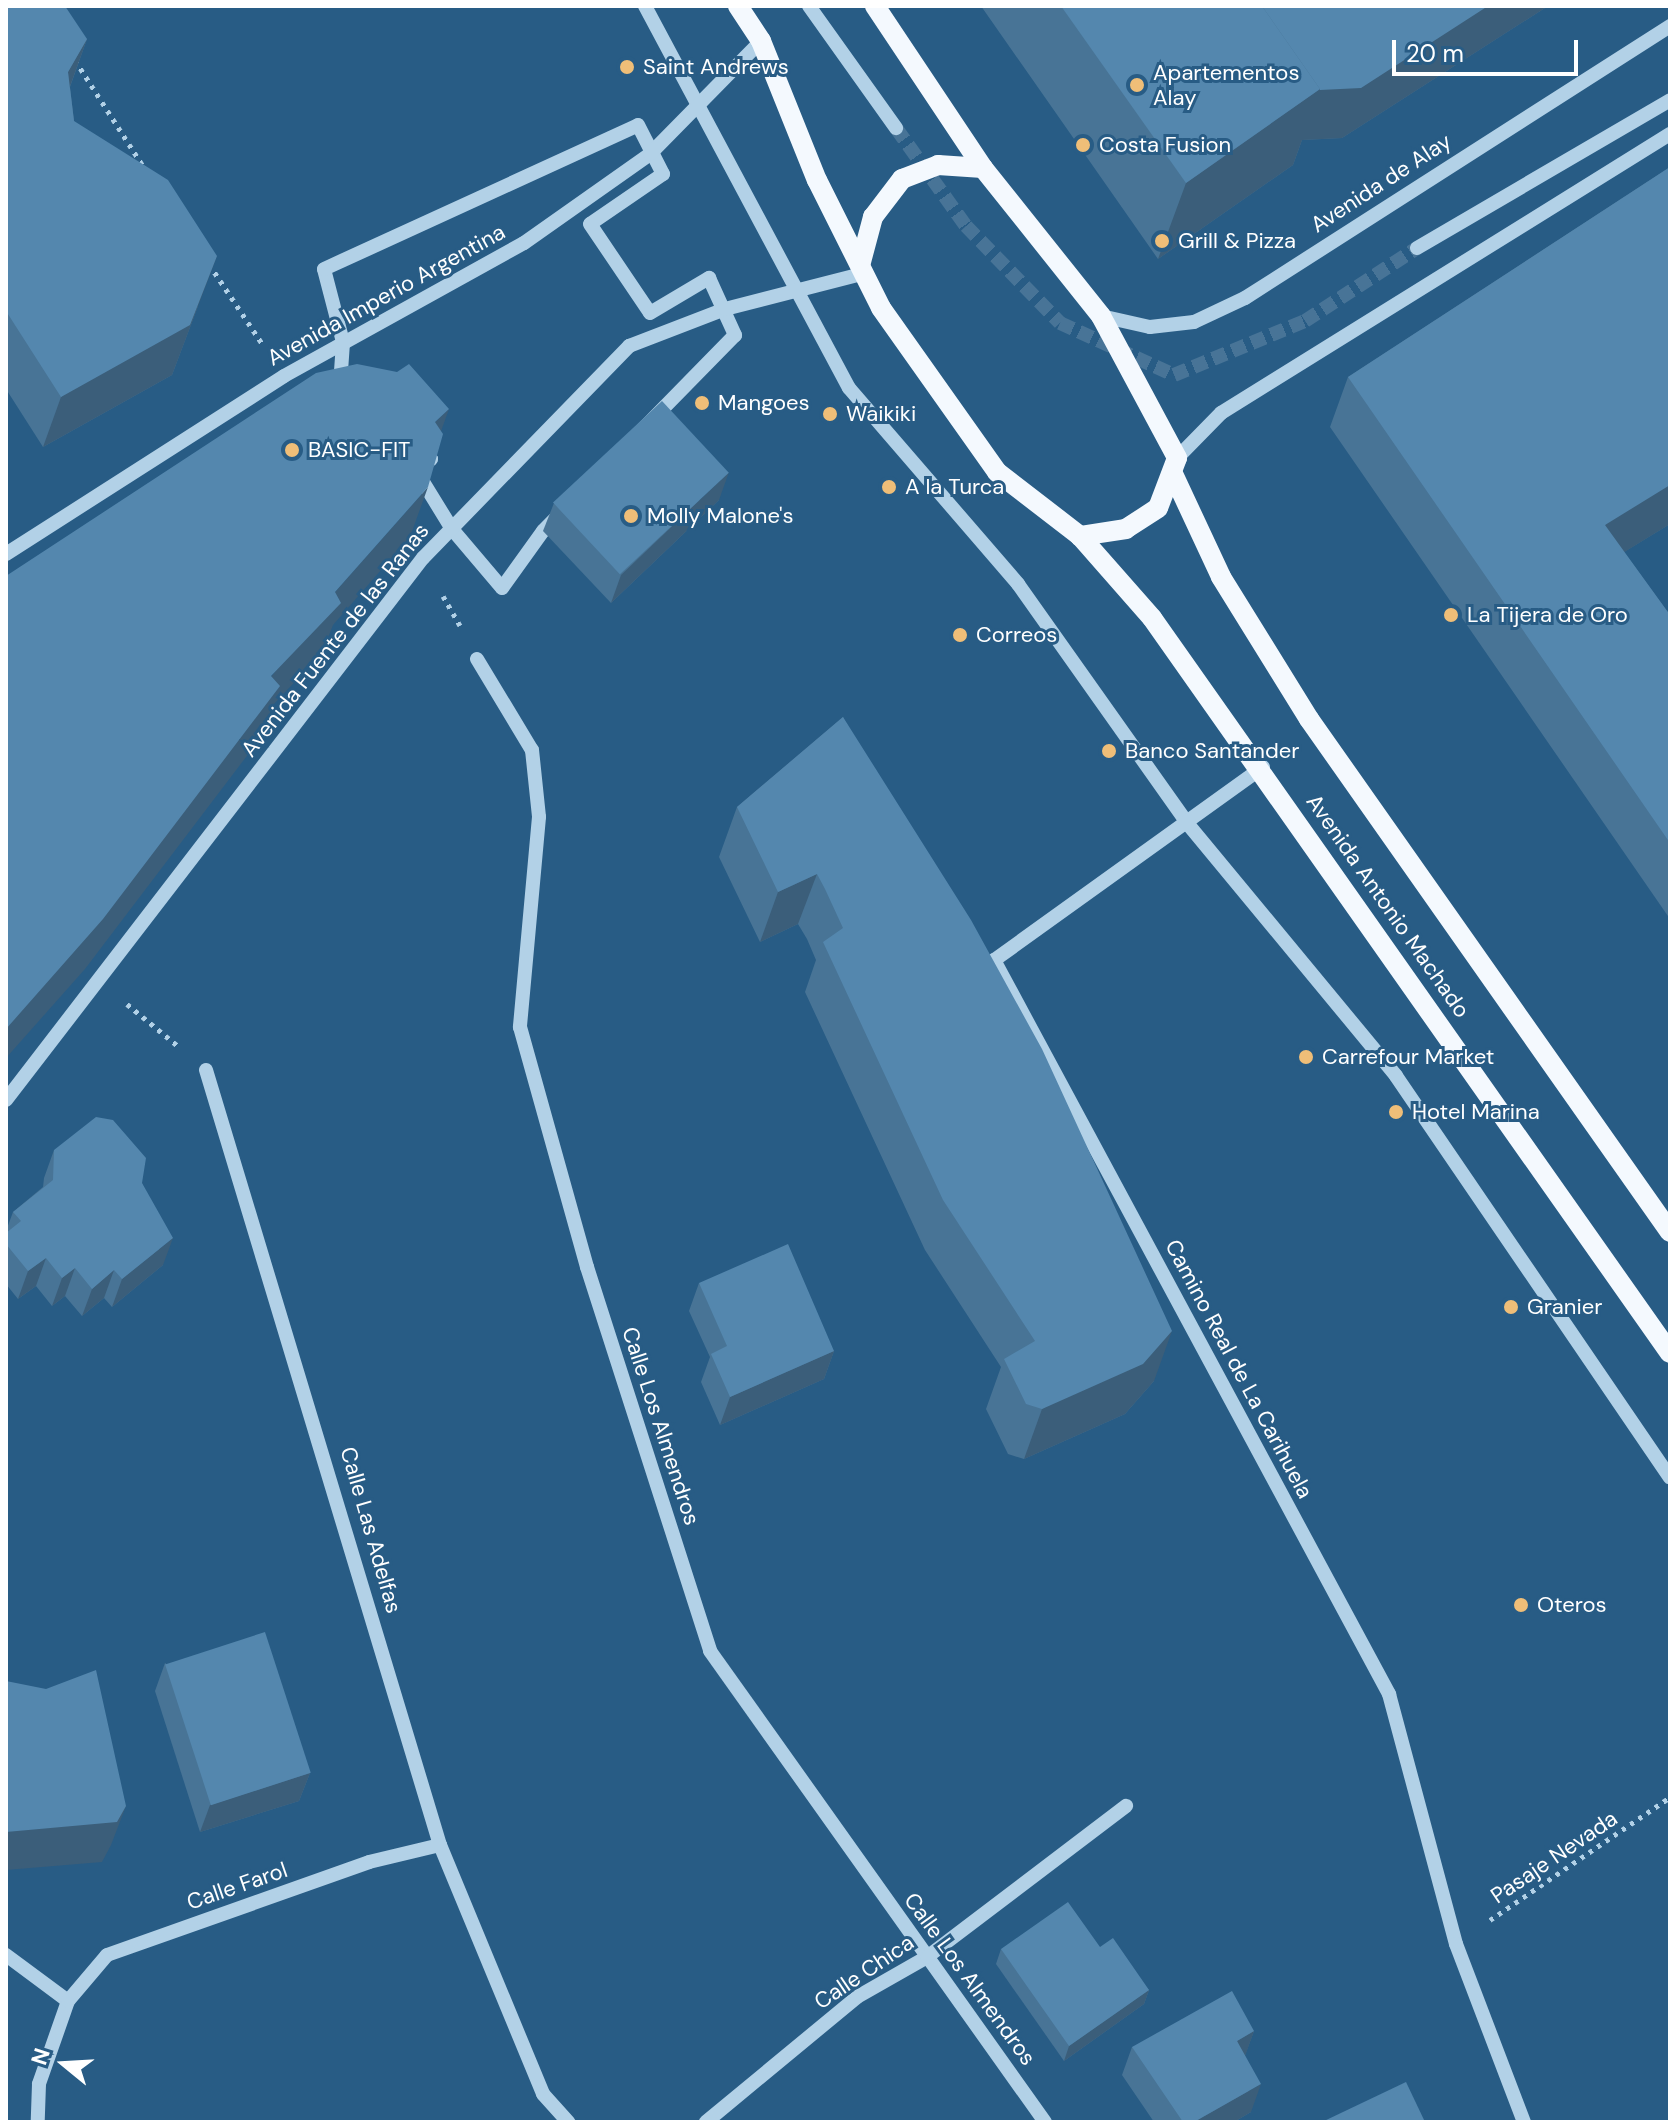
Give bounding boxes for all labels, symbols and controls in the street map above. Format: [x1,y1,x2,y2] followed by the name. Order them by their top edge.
[1396,24,1582,74] scale bar
[1406,38,1464,69] text: 20 m
[643,54,789,80] place label: Saint Andrews
[618,58,636,76] marker: Saint Andrews
[1153,59,1299,110] place label: Apartementos Alay
[1128,76,1146,94] marker: Apartementos Alay
[1306,128,1456,238] street label: Avenida de Alay
[1099,132,1231,158] place label: Costa Fusion
[1074,136,1092,154] marker: Costa Fusion
[262,219,510,371] street label: Avenida Imperio Argentina
[1178,228,1296,254] place label: Grill & Pizza
[1153,232,1171,250] marker: Grill & Pizza
[718,390,810,416] place label: Mangoes
[693,394,711,412] marker: Mangoes
[846,401,916,427] place label: Waikiki
[821,405,839,423] marker: Waikiki
[308,437,410,463] place label: BASIC-FIT
[283,441,301,459] marker: BASIC-FIT
[905,474,1004,500] place label: A la Turca
[880,478,898,496] marker: A la Turca
[647,503,794,529] place label: Molly Malone's
[622,507,640,525] marker: Molly Malone's
[236,518,434,762] street label: Avenida Fuente de las Ranas
[1467,602,1628,628] place label: La Tijera de Oro
[1442,606,1460,624] marker: La Tijera de Oro
[976,622,1057,648] place label: Correos
[951,626,969,644] marker: Correos
[1125,738,1299,764] place label: Banco Santander
[1100,742,1118,760] marker: Banco Santander
[1301,789,1475,1023] street label: Avenida Antonio Machado
[1322,1044,1494,1070] place label: Carrefour Market
[1297,1048,1315,1066] marker: Carrefour Market
[1412,1099,1540,1125] place label: Hotel Marina
[1387,1103,1405,1121] marker: Hotel Marina
[1159,1235,1319,1503] street label: Camino Real de La Carihuela
[1527,1294,1602,1320] place label: Granier
[1502,1298,1520,1316] marker: Granier
[616,1324,706,1528] street label: Calle Los Almendros
[335,1444,407,1616] street label: Calle Las Adelfas
[1537,1592,1607,1618] place label: Oteros
[1512,1596,1530,1614] marker: Oteros
[1486,1805,1622,1909] street label: Pasaje Nevada
[183,1856,291,1916] street label: Calle Farol
[899,1888,1041,2070] street label: Calle Los Almendros
[809,1929,919,2015] street label: Calle Chica
[24,2024,104,2104] north arrow
[24,2044,57,2069] text: N

